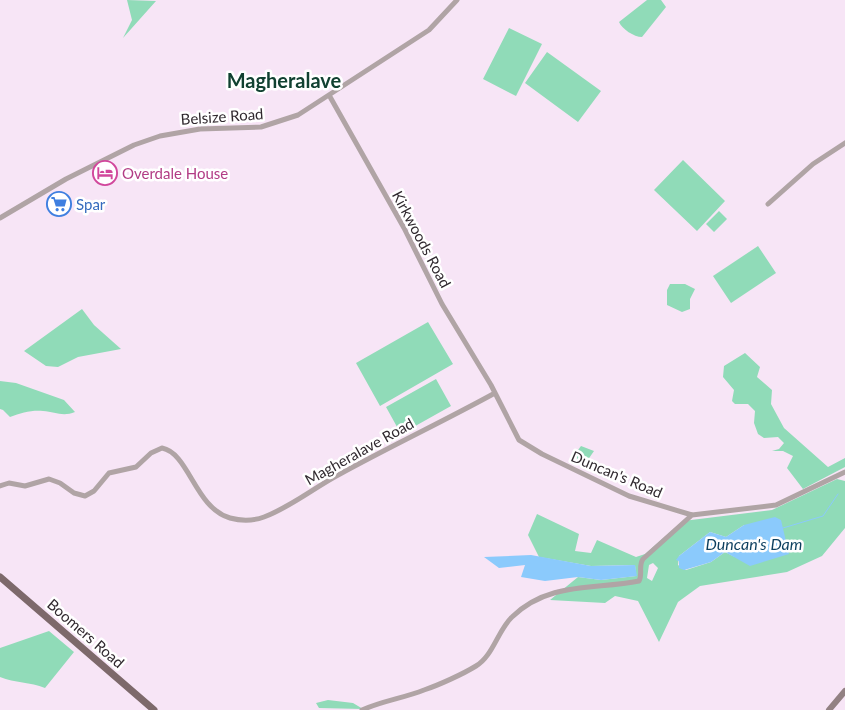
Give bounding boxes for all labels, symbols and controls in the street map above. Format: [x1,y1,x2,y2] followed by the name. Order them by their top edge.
[227,68,342,92] district label: Magheralave
[180,104,264,128] street label: Belsize Road
[92,160,118,186] hotel icon: Overdale House
[122,164,228,182] place label: Overdale House
[389,187,455,291] street label: Kirkwoods Road
[46,191,72,217] supermarket icon: Spar
[76,195,106,213] place label: Spar
[302,414,416,488] street label: Magheralave Road
[569,447,665,501] street label: Duncan's Road
[706,534,802,553] water label: Duncan's Dam
[44,595,128,671] street label: Boomers Road

